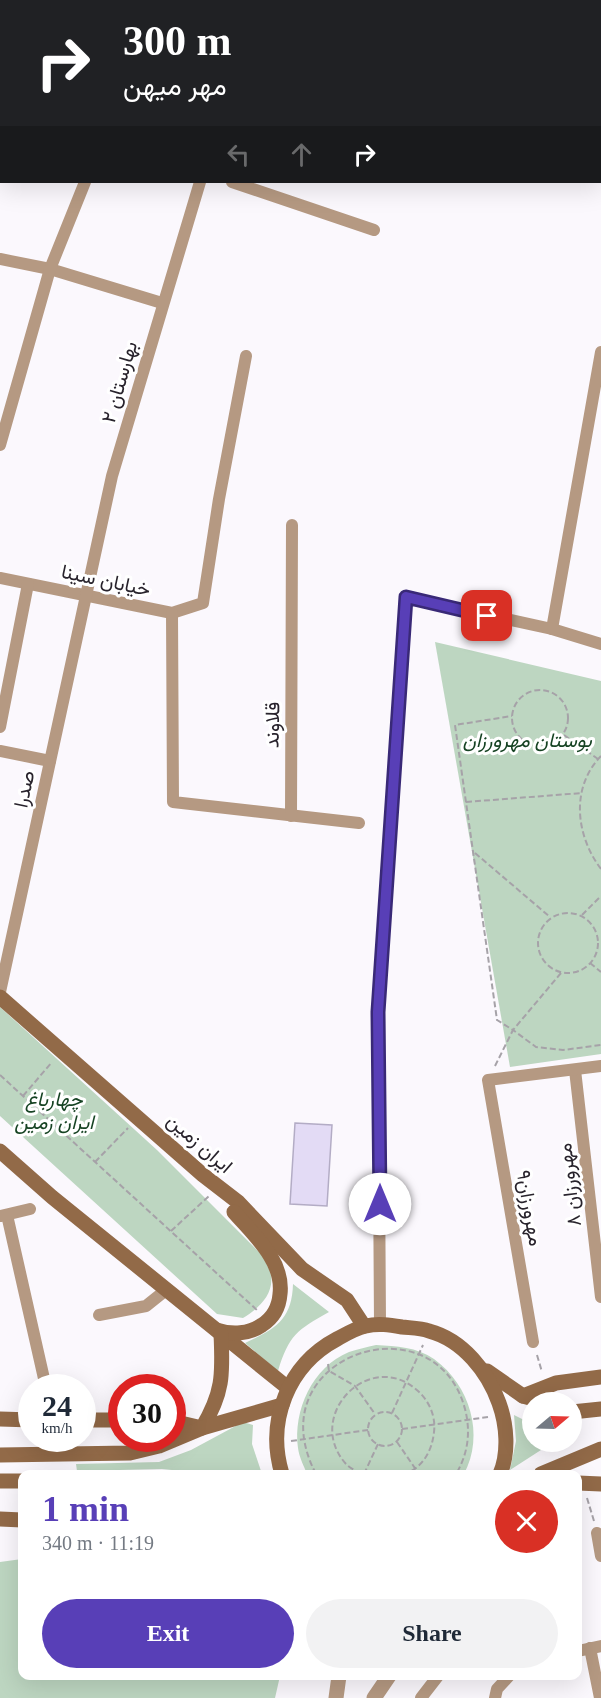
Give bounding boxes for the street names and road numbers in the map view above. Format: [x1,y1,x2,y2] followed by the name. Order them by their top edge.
[97,339,143,426] street label: بهارستان ۲
[59,560,153,601] street label: خیابان سینا
[261,702,285,748] street label: قلاوند
[9,768,41,810] street label: صدرا
[162,1109,237,1179] street label: ایران زمین
[553,1142,587,1228] street label: مهرورزان ۸
[511,1168,547,1248] street label: مهرورزان۹

